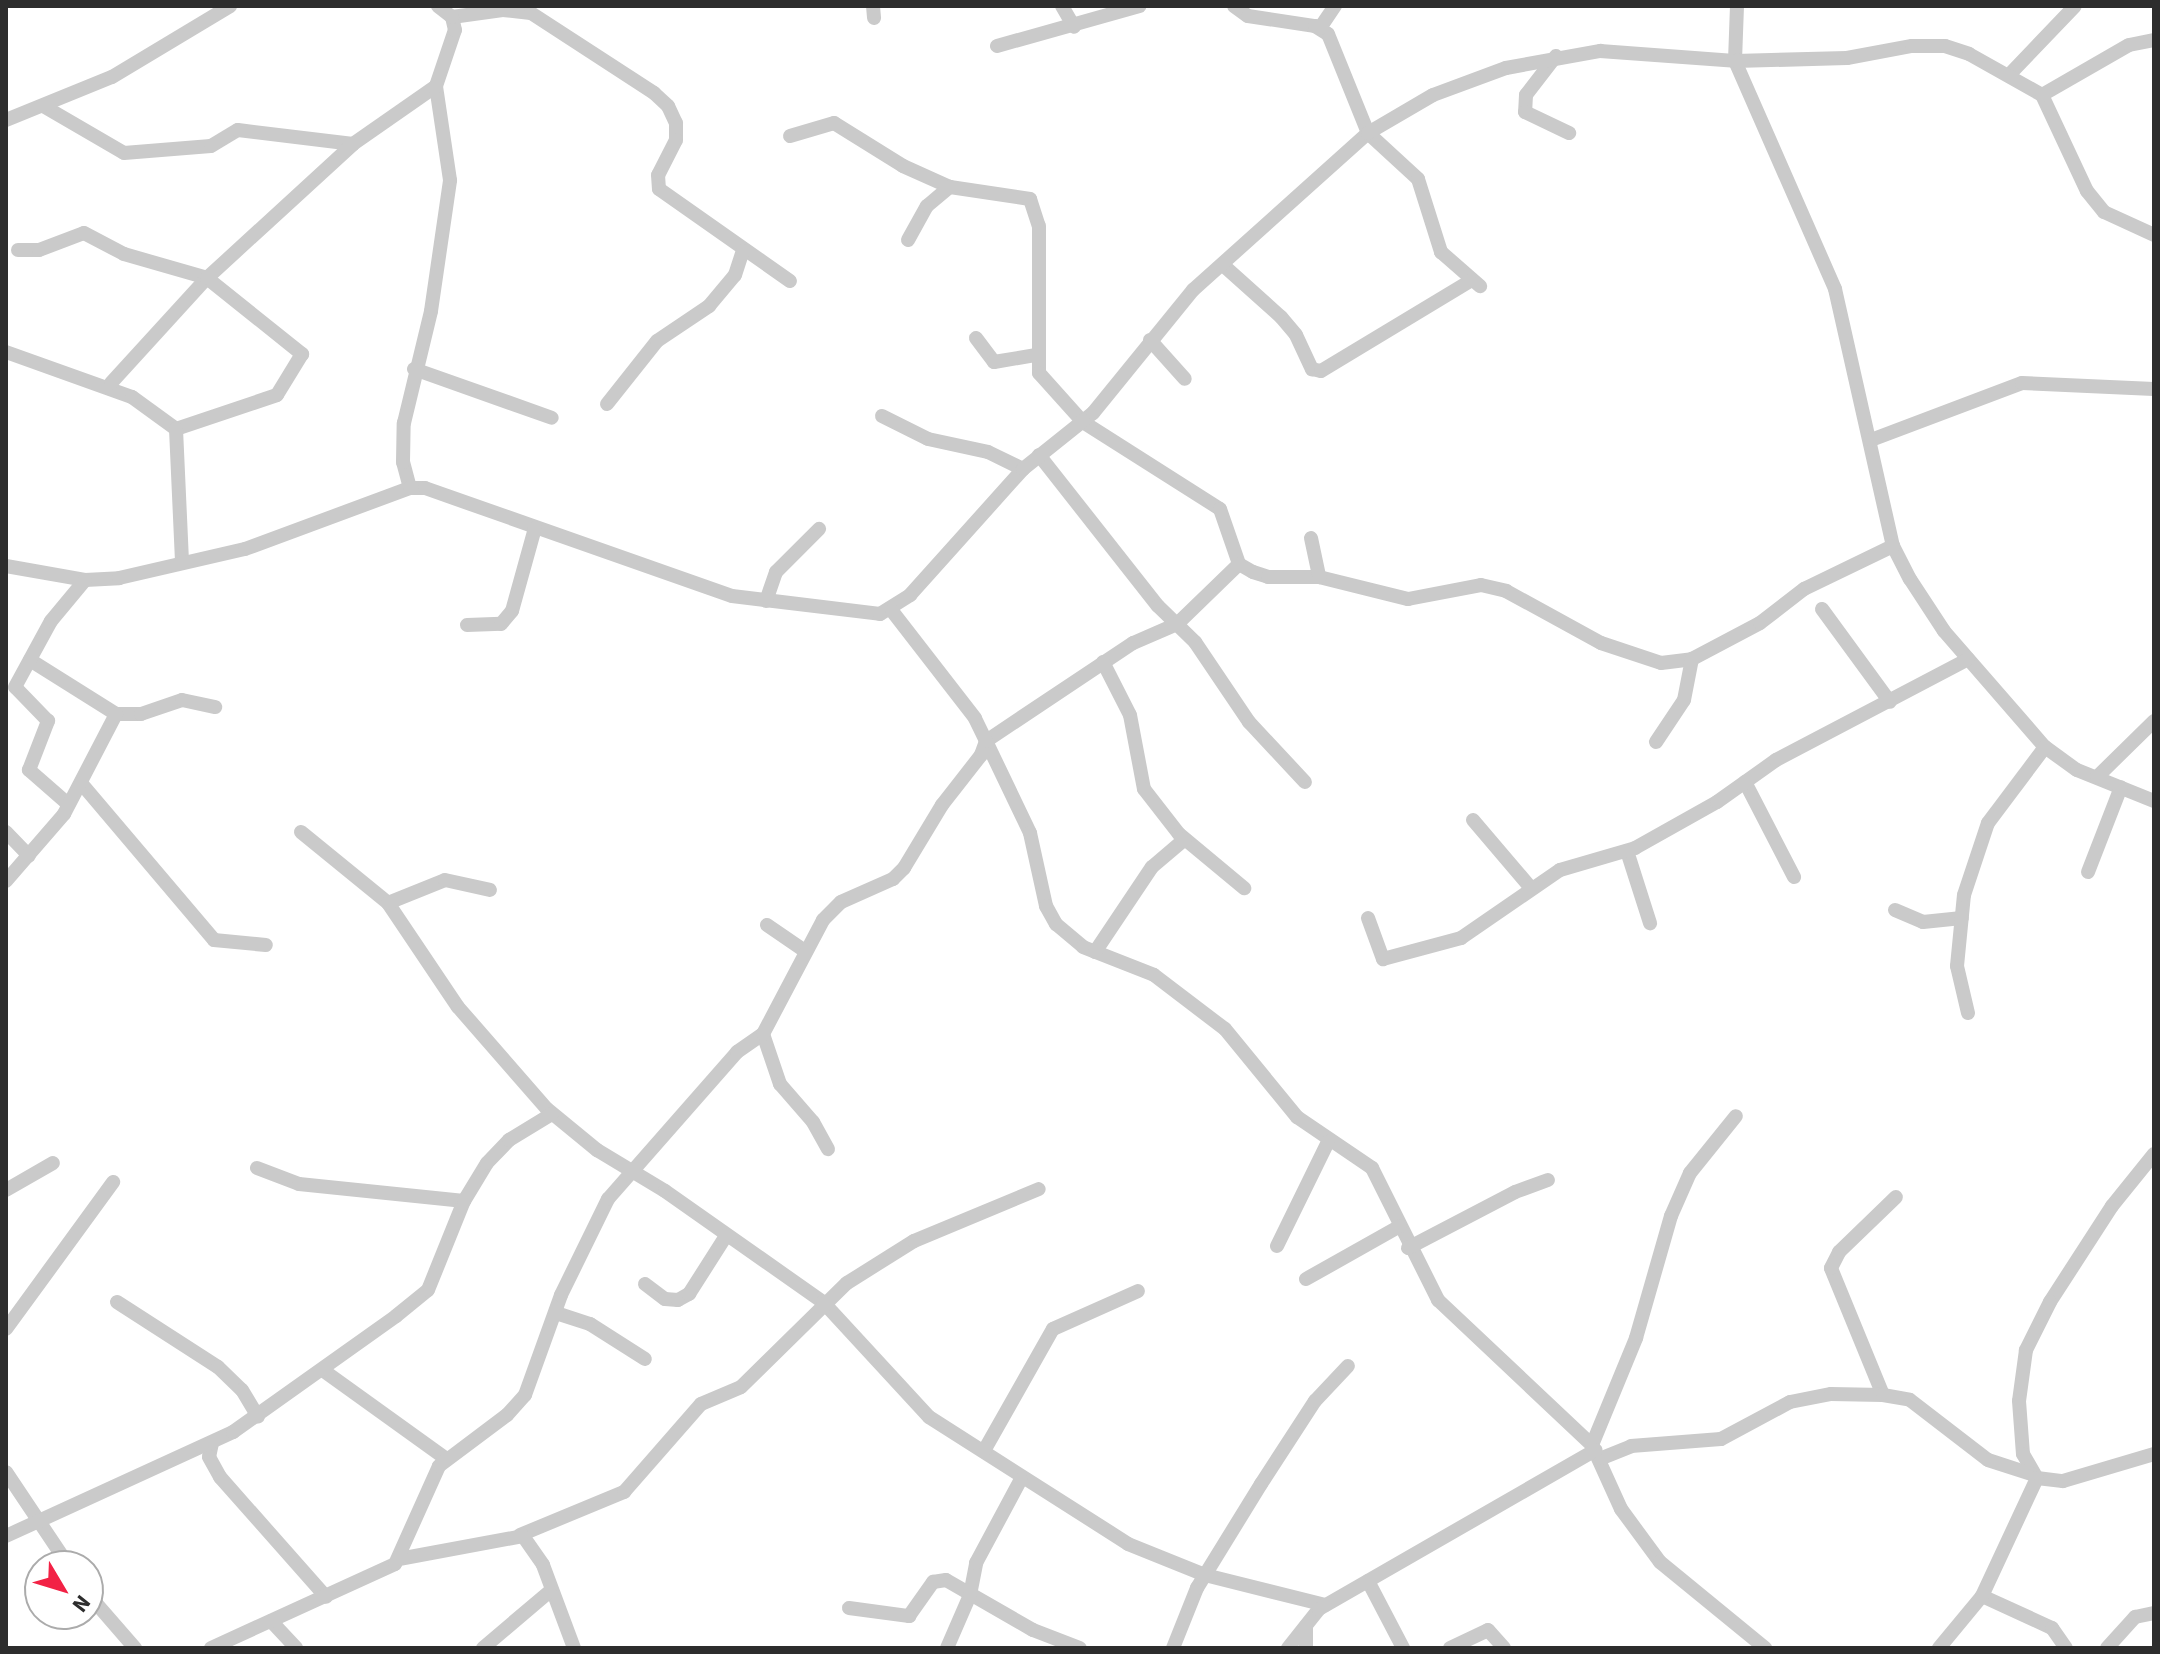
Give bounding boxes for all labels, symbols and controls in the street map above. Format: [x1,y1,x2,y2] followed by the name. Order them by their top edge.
[24,1550,104,1630] north arrow
[64,1588,98,1619] text: N

